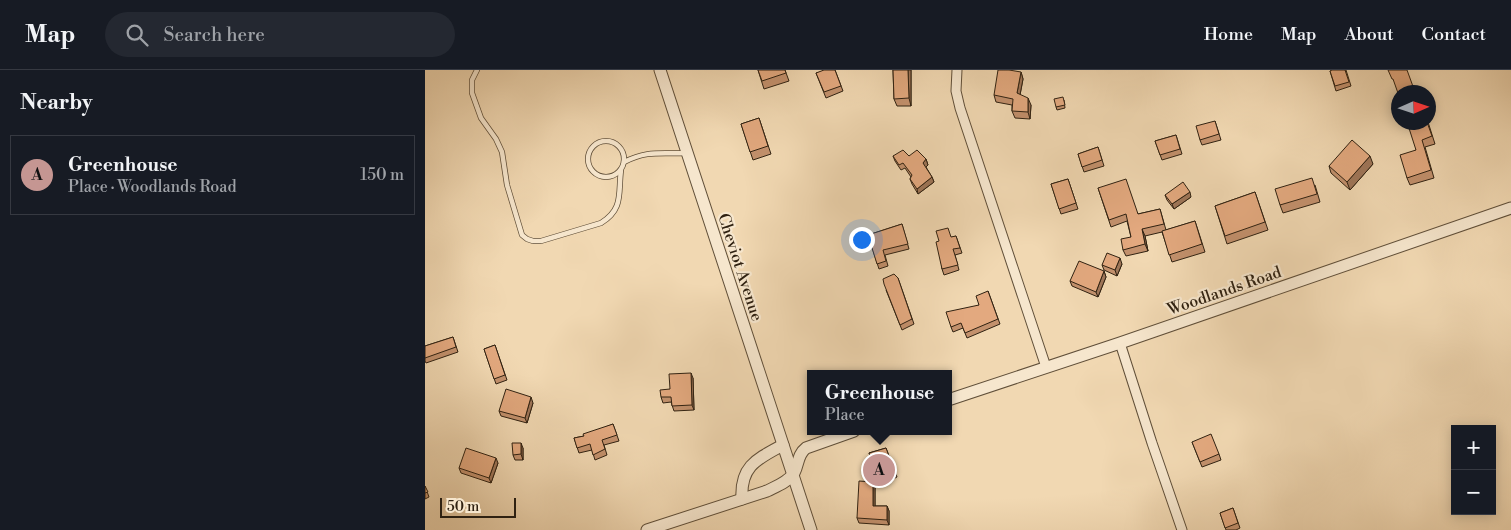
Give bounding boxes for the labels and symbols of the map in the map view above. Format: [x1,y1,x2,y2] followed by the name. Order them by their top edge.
[1391,85,1436,130] north arrow
[713,211,767,324] street label: Cheviot Avenue
[849,227,875,253] your location
[1164,262,1284,320] street label: Woodlands Road
[863,451,895,489] pin: A
[440,495,516,518] scale bar

